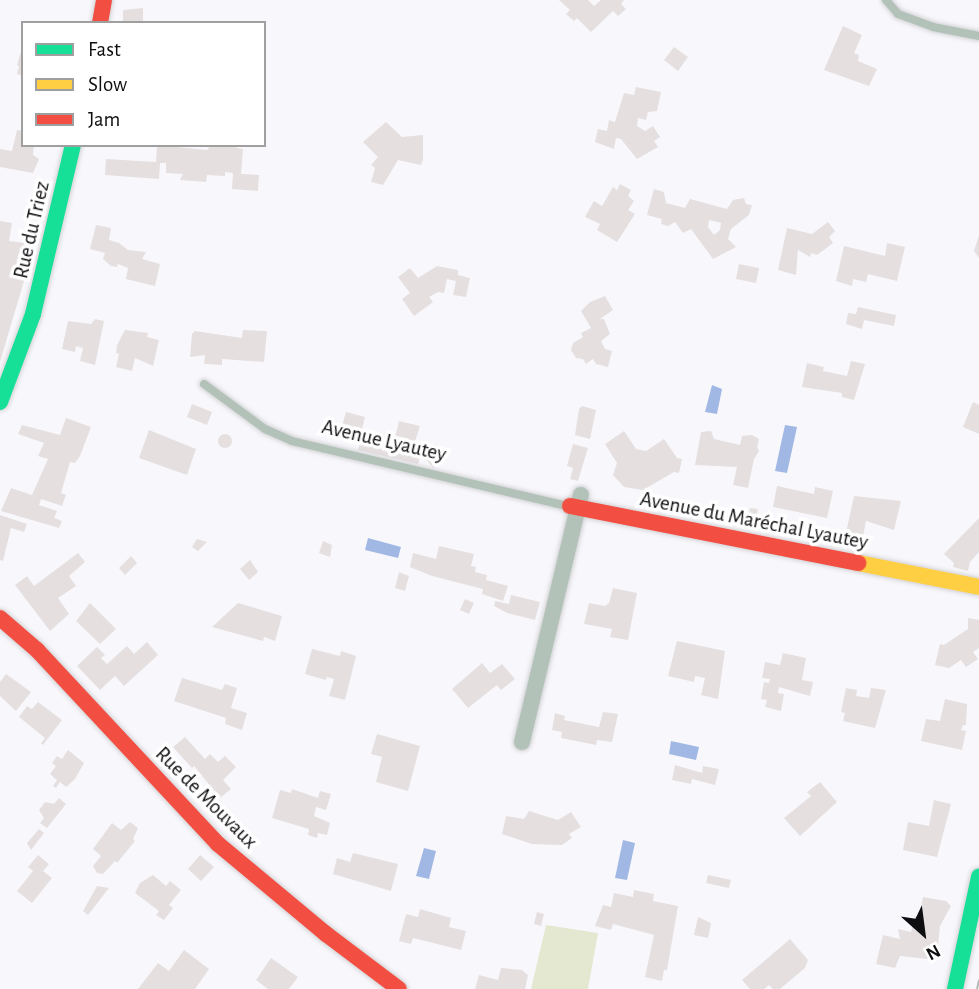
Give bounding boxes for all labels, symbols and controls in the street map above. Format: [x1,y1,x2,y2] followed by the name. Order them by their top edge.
[21,21,266,147] legend
[88,39,121,60] text: Fast
[88,74,127,95] text: Slow
[88,109,120,130] text: Jam
[9,179,55,281] street label: Rue du Triez
[319,414,449,468] street label: Avenue Lyautey
[638,487,870,555] street label: Avenue du Maréchal Lyautey
[150,742,262,854] street label: Rue de Mouvaux
[888,898,958,968] north arrow
[923,940,943,963] text: N

